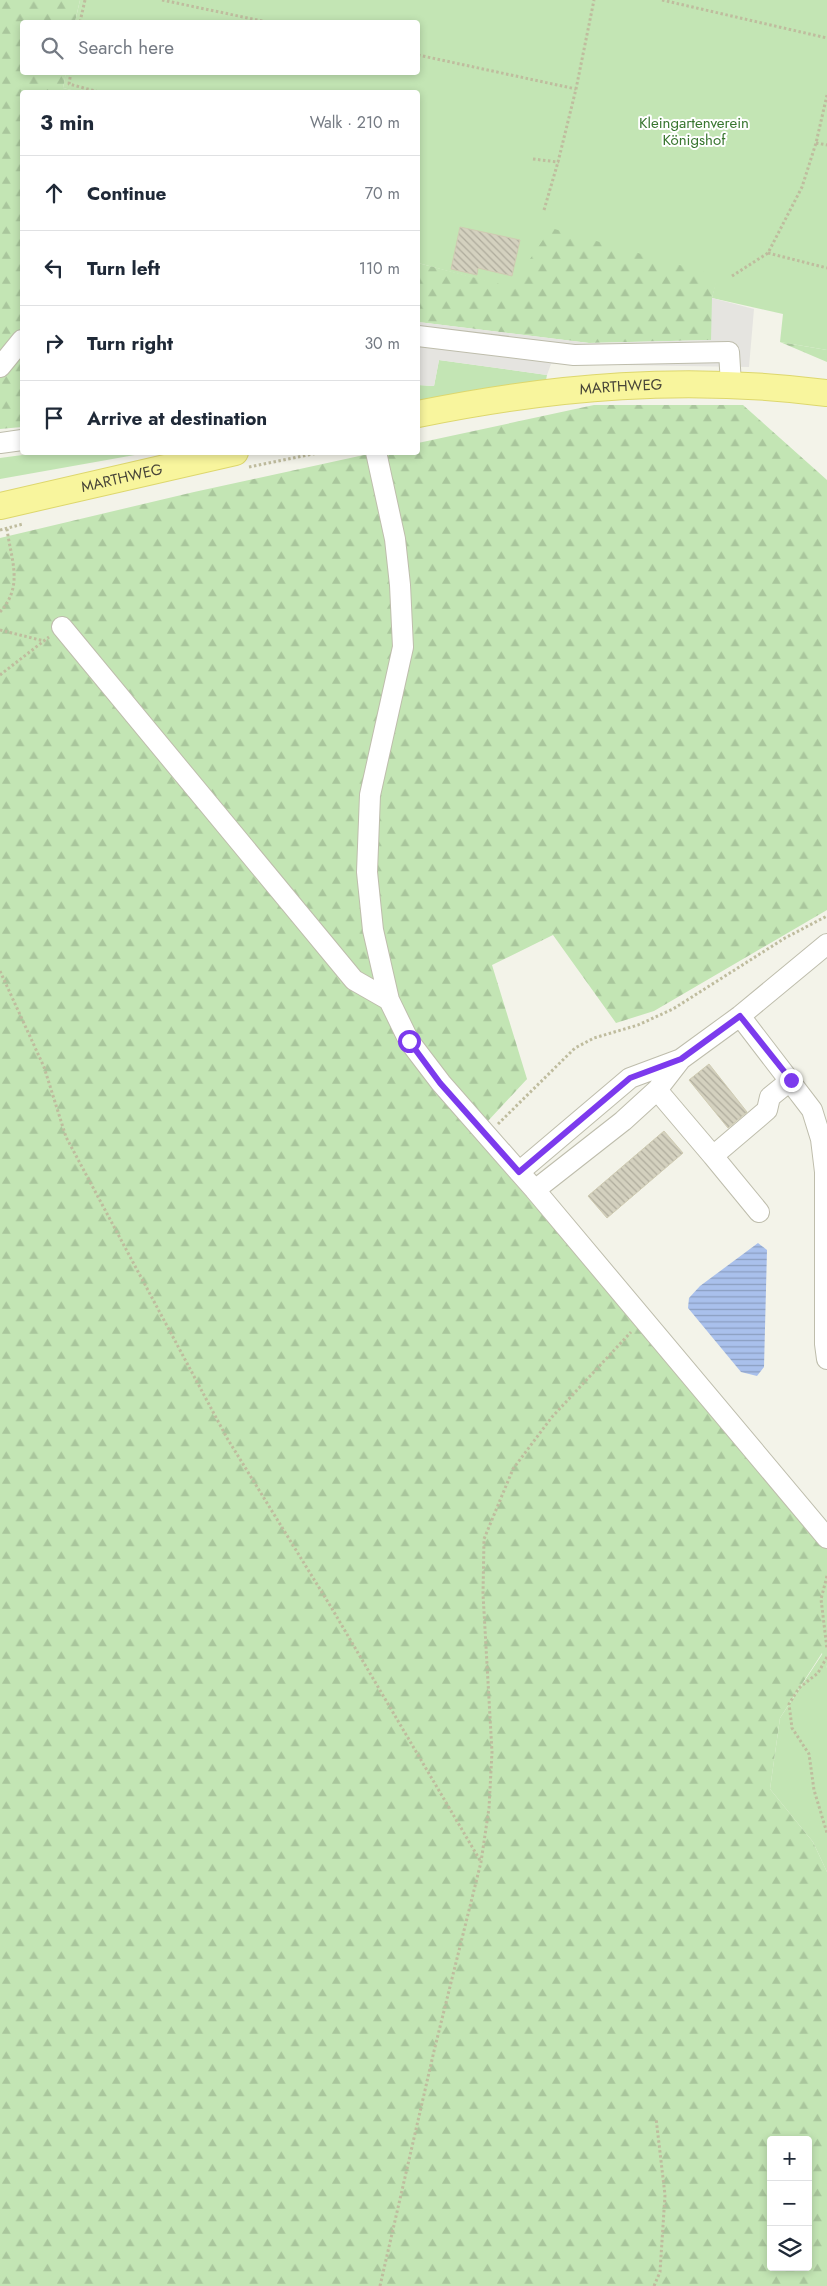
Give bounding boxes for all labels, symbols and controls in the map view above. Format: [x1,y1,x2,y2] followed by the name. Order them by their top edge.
[20,20,420,75] search box
[38,34,66,62] icon: search
[78,34,174,61] text: Search here
[40,108,94,138] text: 3 min
[310,111,400,134] text: Walk · 210 m
[639,112,749,151] park label: Kleingartenverein Königshof
[40,179,68,207] icon: ahead
[87,180,166,207] text: Continue
[365,182,400,205] text: 70 m
[40,254,68,282] icon: left
[87,255,160,282] text: Turn left
[359,257,400,280] text: 110 m
[40,329,68,357] icon: right
[87,330,173,357] text: Turn right
[364,332,400,355] text: 30 m
[579,374,663,400] street label: MARTHWEG
[40,404,68,432] icon: arrive
[87,405,267,432] text: Arrive at destination
[79,458,165,498] street label: MARTHWEG
[398,1030,421,1053] route start
[780,1069,803,1092] route end
[767,2136,812,2271] map controls
[767,2136,812,2181] button: +
[767,2181,812,2226] button: −
[767,2226,812,2271] button: layers

